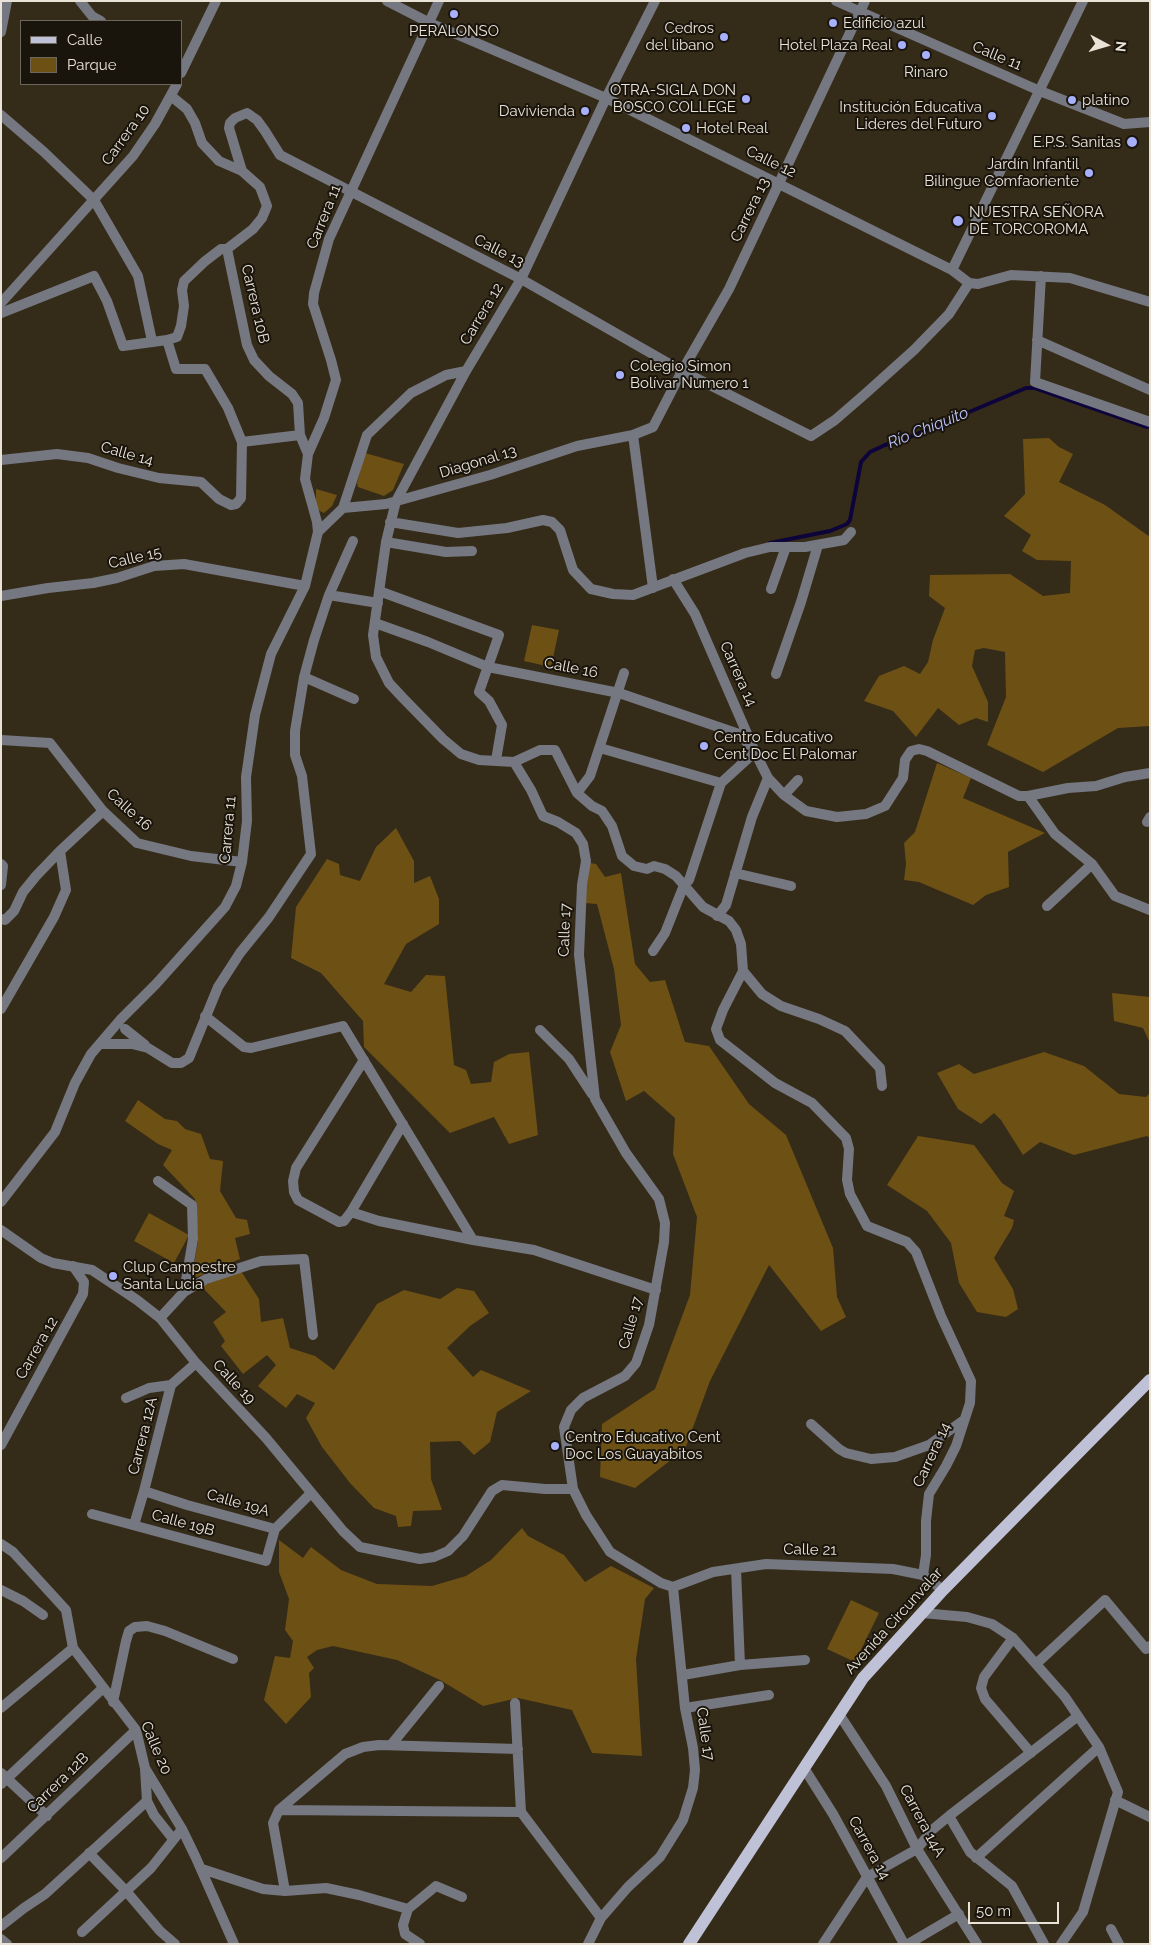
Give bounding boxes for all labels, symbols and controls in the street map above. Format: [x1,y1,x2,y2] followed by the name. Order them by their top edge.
[448,8,460,20] marker: PERALONSO
[843,14,925,32] place label: Edificio azul
[827,17,839,29] marker: Edificio azul
[646,19,714,54] place label: Cedros del libano
[20,20,182,85] legend
[1081,20,1131,70] north arrow
[409,22,499,40] place label: PERALONSO
[67,31,102,49] text: Calle
[718,31,730,43] marker: Cedros del libano
[779,36,892,54] place label: Hotel Plaza Real
[970,38,1024,74] street label: Calle 11
[896,39,908,51] marker: Hotel Plaza Real
[1112,40,1129,53] text: N
[920,49,932,61] marker: Rinaro
[67,56,116,74] text: Parque
[904,63,948,81] place label: Rinaro
[610,81,736,116] place label: OTRA-SIGLA DON BOSCO COLLEGE
[1082,91,1129,109] place label: platino
[740,93,752,105] marker: OTRA-SIGLA DON BOSCO COLLEGE
[1066,94,1078,106] marker: platino
[839,98,982,133] place label: Institución Educativa Lideres del Futuro
[98,101,154,169] street label: Carrera 10
[499,102,575,120] place label: Davivienda
[579,105,591,117] marker: Davivienda
[986,110,998,122] marker: Institución Educativa Lideres del Futuro
[696,119,768,137] place label: Hotel Real
[680,122,692,134] marker: Hotel Real
[1033,133,1121,151] place label: E.P.S. Sanitas
[1125,135,1139,149] marker: E.P.S. Sanitas
[743,142,799,182] street label: Calle 12
[924,155,1079,190] place label: Jardín Infantil Bilingue Comfaoriente
[1083,167,1095,179] marker: Jardín Infantil Bilingue Comfaoriente
[727,175,773,245] street label: Carrera 13
[303,182,345,252] street label: Carrera 11
[969,203,1104,238] place label: NUESTRA SEÑORA DE TORCOROMA
[951,214,965,228] marker: NUESTRA SEÑORA DE TORCOROMA
[471,231,527,271] street label: Calle 13
[237,263,273,345] street label: Carrera 10B
[457,280,507,348] street label: Carrera 12
[630,357,749,392] place label: Colegio Simon Bolívar Numero 1
[614,369,626,381] marker: Colegio Simon Bolívar Numero 1
[885,403,971,453] water label: Río Chiquito
[99,438,155,470] street label: Calle 14
[437,442,519,482] street label: Diagonal 13
[107,543,163,573] street label: Calle 15
[716,639,760,709] street label: Carrera 14
[542,654,600,682] street label: Calle 16
[714,728,857,763] place label: Centro Educativo Cent Doc El Palomar
[698,740,710,752] marker: Centro Educativo Cent Doc El Palomar
[103,785,155,835] street label: Calle 16
[216,796,240,864] street label: Carrera 11
[555,903,575,957] street label: Calle 17
[123,1258,236,1293] place label: Clup Campestre Santa Lucia
[107,1270,119,1282] marker: Clup Campestre Santa Lucia
[615,1295,647,1351] street label: Calle 17
[12,1314,62,1382] street label: Carrera 12
[209,1356,259,1408] street label: Calle 19
[125,1395,161,1477] street label: Carrera 12A
[909,1420,955,1490] street label: Carrera 14
[565,1428,721,1463] place label: Centro Educativo Cent Doc Los Guayabitos
[549,1440,561,1452] marker: Centro Educativo Cent Doc Los Guayabitos
[204,1485,272,1521] street label: Calle 19A
[150,1506,216,1540] street label: Calle 19B
[783,1541,837,1559] street label: Calle 21
[841,1564,947,1678] street label: Avenida Circunvalar
[692,1706,718,1762] street label: Calle 17
[137,1719,175,1777] street label: Calle 20
[23,1749,93,1817] street label: Carrera 12B
[895,1782,949,1860] street label: Carrera 14A
[844,1813,894,1883] street label: Carrera 14
[971,1892,1062,1924] scale bar
[976,1902,1011,1920] text: 50 m

